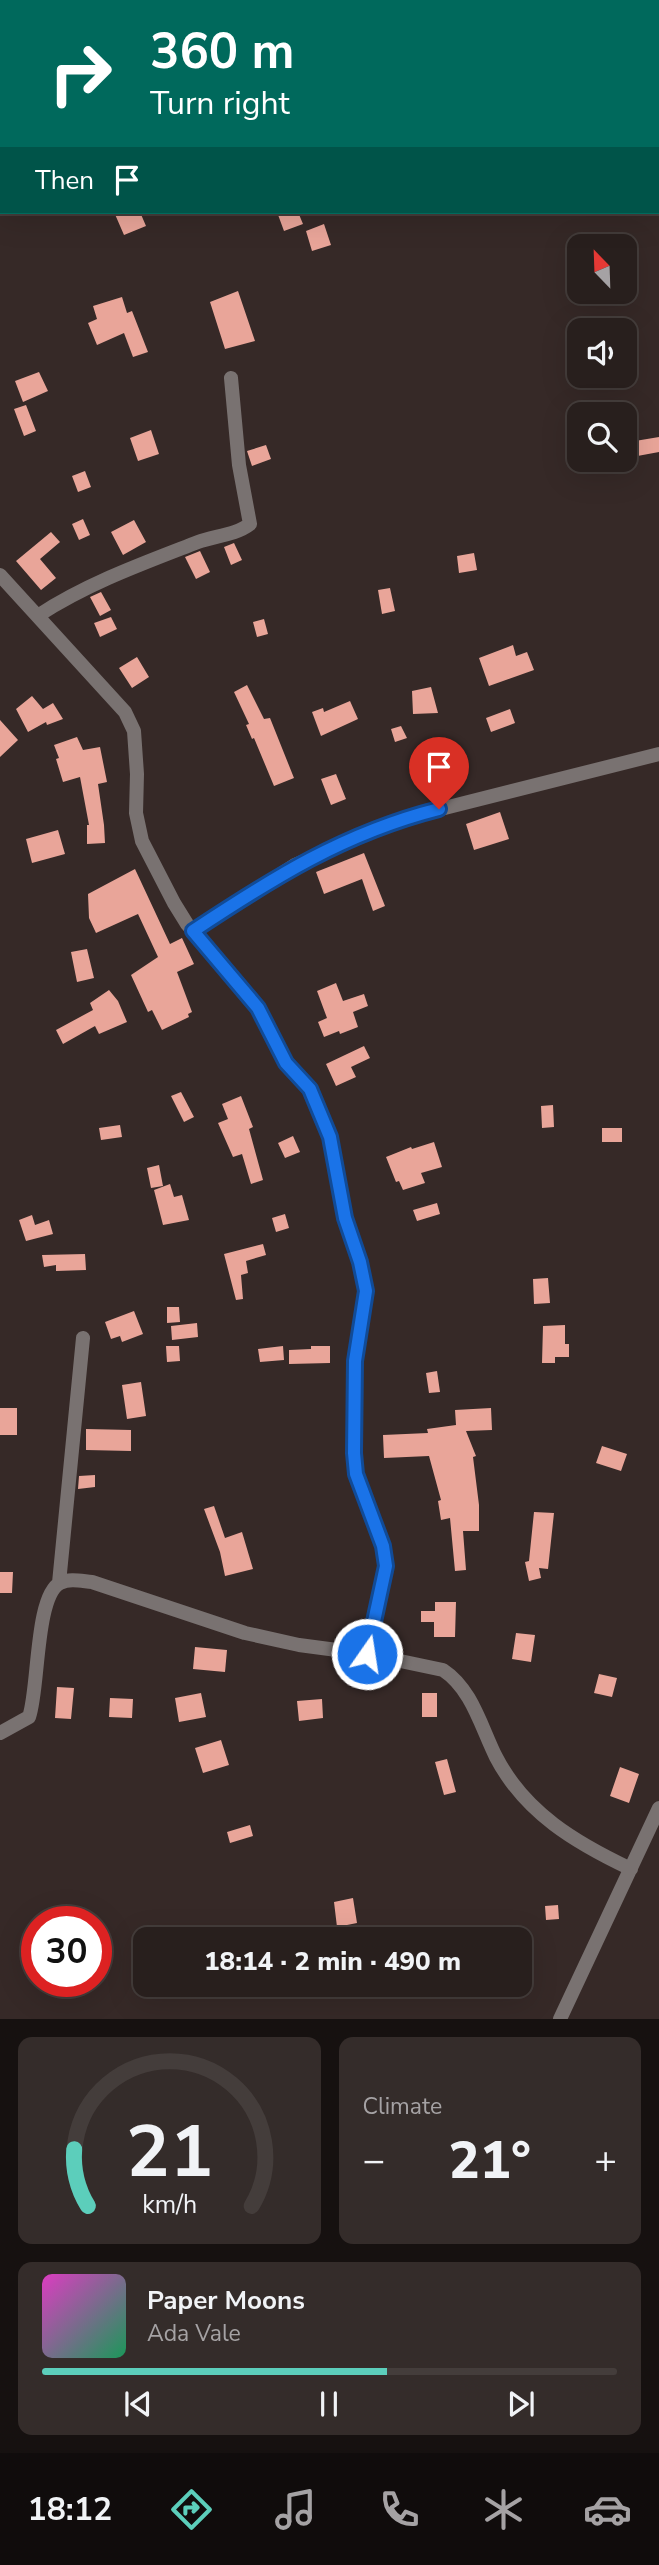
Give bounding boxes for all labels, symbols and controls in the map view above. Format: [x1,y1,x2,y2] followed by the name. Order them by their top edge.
[150,18,294,85] text: 360 m
[35,28,126,119] icon: right
[150,82,290,125] text: Turn right
[108,161,146,199] icon: arrive
[35,163,94,198] text: Then
[567,234,637,304] north arrow
[567,234,637,472] map controls
[567,318,637,388] button: sound
[567,402,637,472] button: search
[409,737,469,809] pin
[420,748,458,786] icon: arrive
[330,1617,404,1691] position arrow
[21,1906,112,1997] speed limit sign: 30
[204,1944,461,1979] text: 18:14 · 2 min · 490 m
[363,2091,442,2122] text: Climate
[126,2103,213,2203] text: 21
[449,2125,531,2196] text: 21°
[363,2135,385,2186] text: −
[594,2135,617,2186] text: +
[142,2188,197,2222] text: km/h
[147,2283,305,2318] text: Paper Moons
[147,2318,241,2349] text: Ada Vale
[119,2385,157,2423] icon: previous
[310,2385,348,2423] icon: pause
[502,2385,540,2423] icon: next
[167,2485,216,2534] icon: directions
[271,2485,320,2534] icon: music
[375,2485,424,2534] icon: phone
[479,2485,528,2534] icon: climate
[583,2485,632,2534] icon: car
[27,2488,112,2531] text: 18:12

